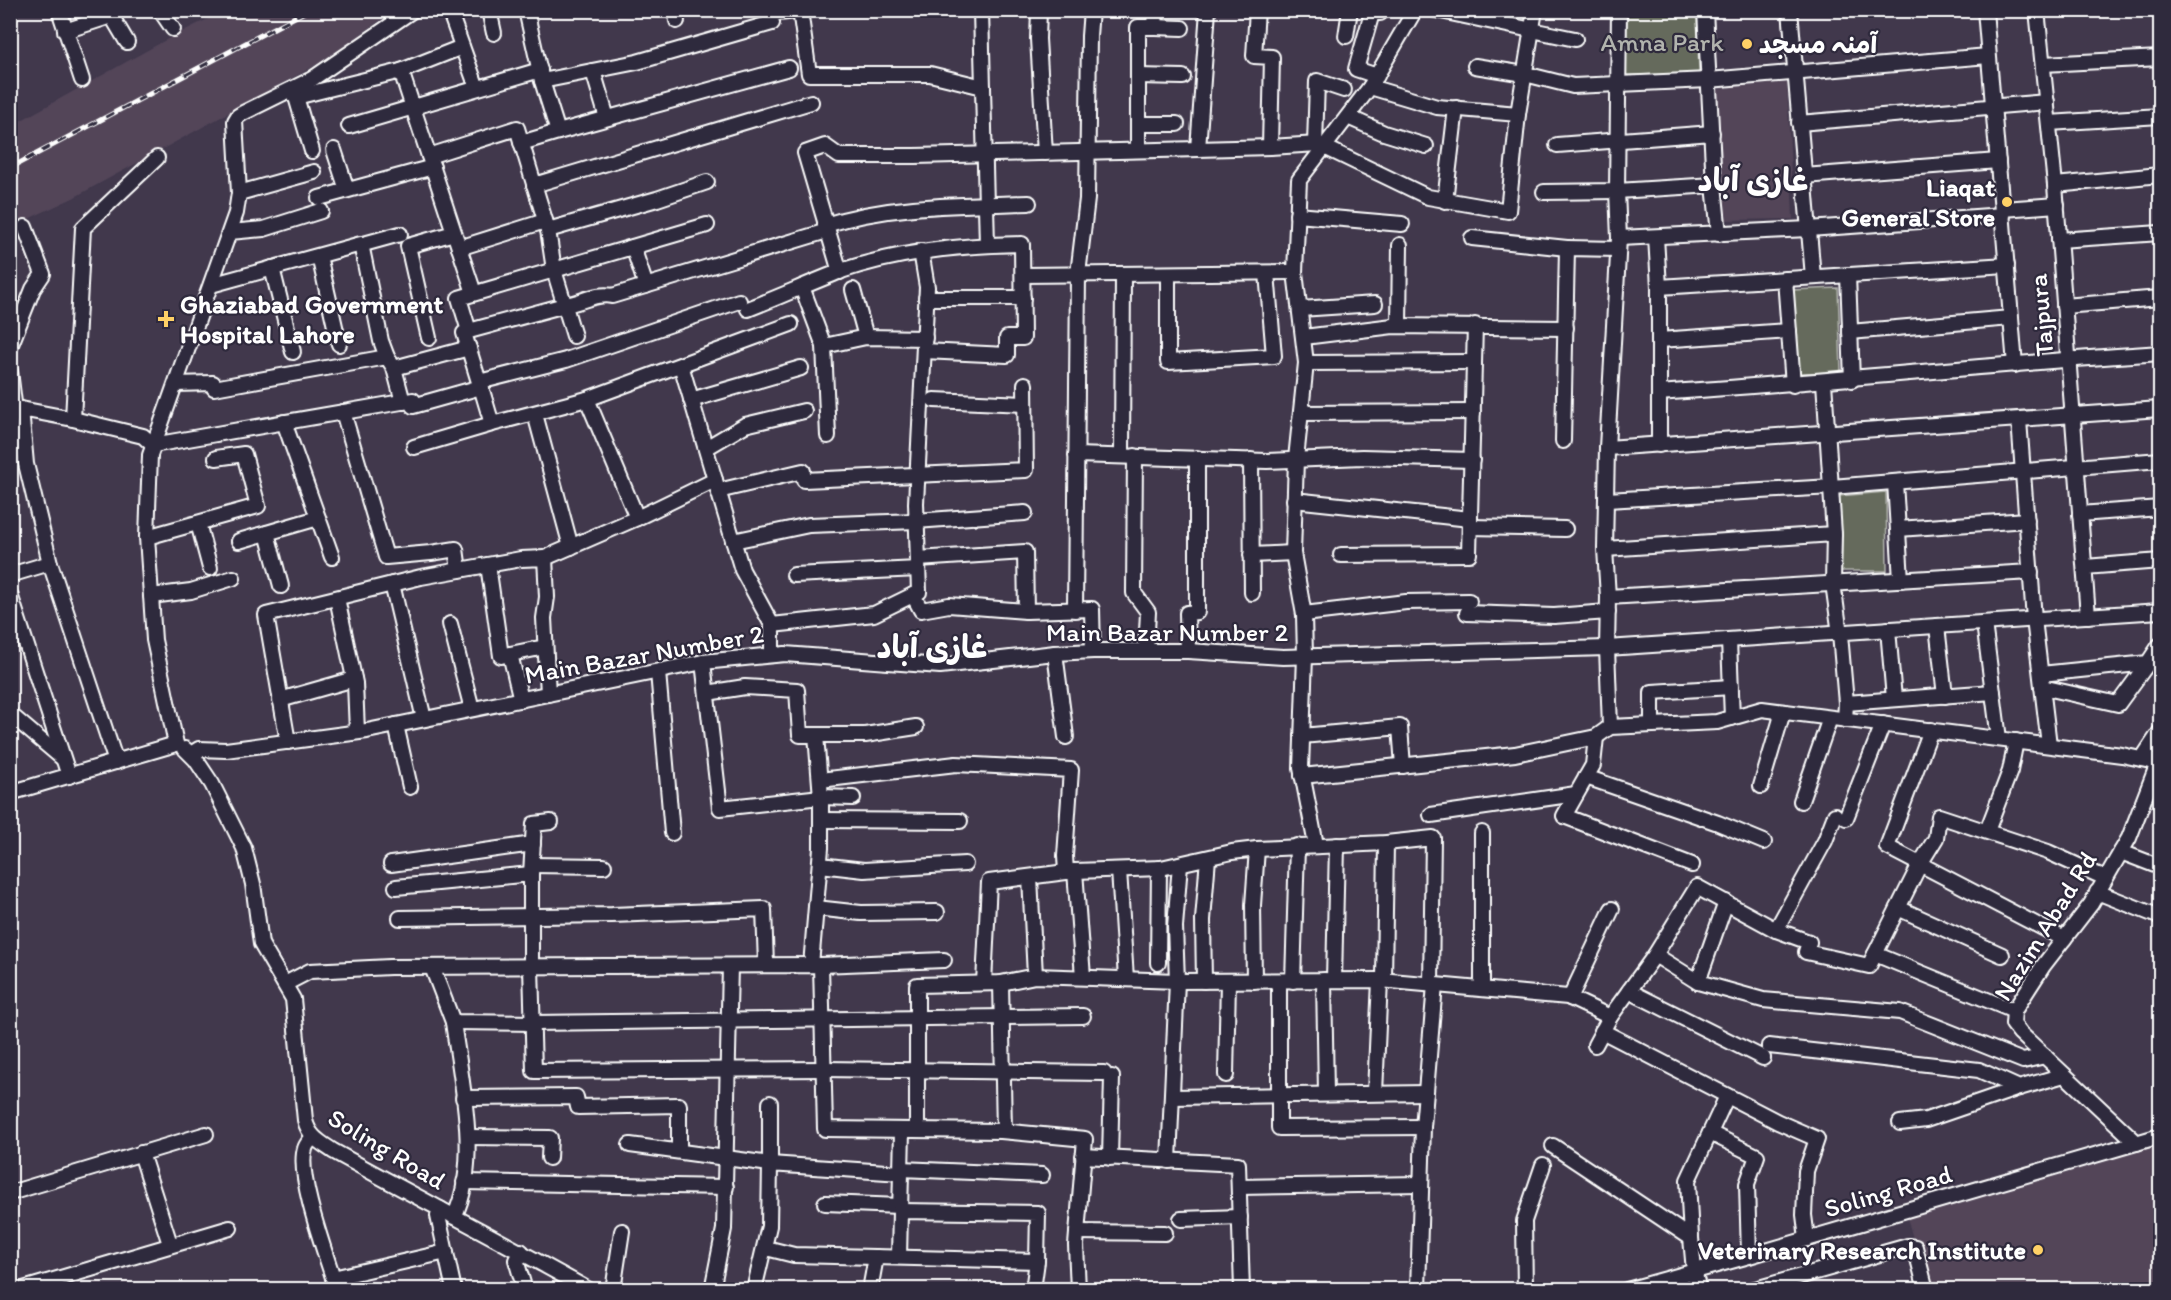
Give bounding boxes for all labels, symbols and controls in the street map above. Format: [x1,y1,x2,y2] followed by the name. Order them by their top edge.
[1600,26,1724,58] park label: Amna Park
[1759,28,1879,60] place label: آمنہ مسجد
[1740,37,1754,51] marker: آمنہ مسجد
[1698,161,1808,200] district label: غازى آباد
[1841,171,1995,233] place label: Liaqat General Store
[2000,195,2014,209] marker: Liaqat General Store
[2021,272,2061,358] street label: Tajpura
[180,288,444,350] place label: Ghaziabad Government Hospital Lahore
[157,310,175,328] marker: Ghaziabad Government Hospital Lahore
[1046,616,1288,648] street label: Main Bazar Number 2
[522,617,766,691] street label: Main Bazar Number 2
[877,628,987,667] district label: غازى آباد
[1986,845,2104,1007] street label: Nazim Abad Rd
[322,1101,452,1197] street label: Soling Road
[1820,1157,1956,1225] street label: Soling Road
[1698,1234,2026,1266] place label: Veterinary Research Institute
[2031,1243,2045,1257] marker: Veterinary Research Institute

